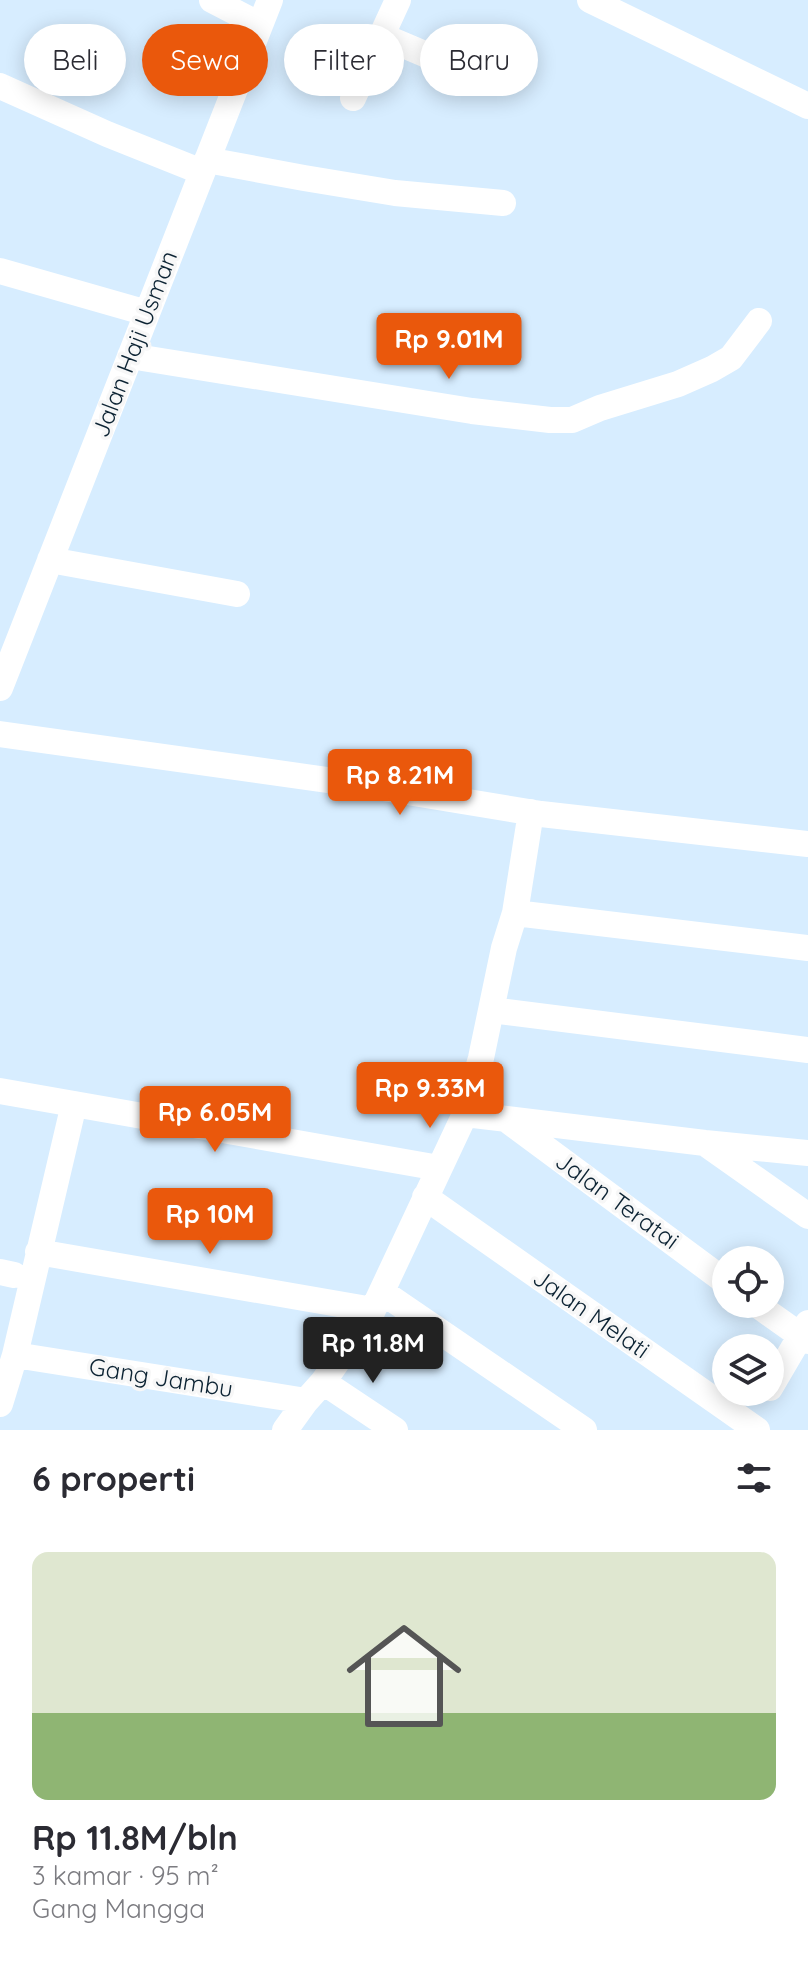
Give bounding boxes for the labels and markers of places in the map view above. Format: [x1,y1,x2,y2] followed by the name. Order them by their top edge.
[366,313,532,381] pin: Rp 9.01M
[317,749,483,817] pin: Rp 8.21M
[347,1062,513,1130] pin: Rp 9.33M
[132,1086,298,1154] pin: Rp 6.05M
[145,1188,275,1256] pin: Rp 10M
[290,1317,456,1385] pin: Rp 11.8M

